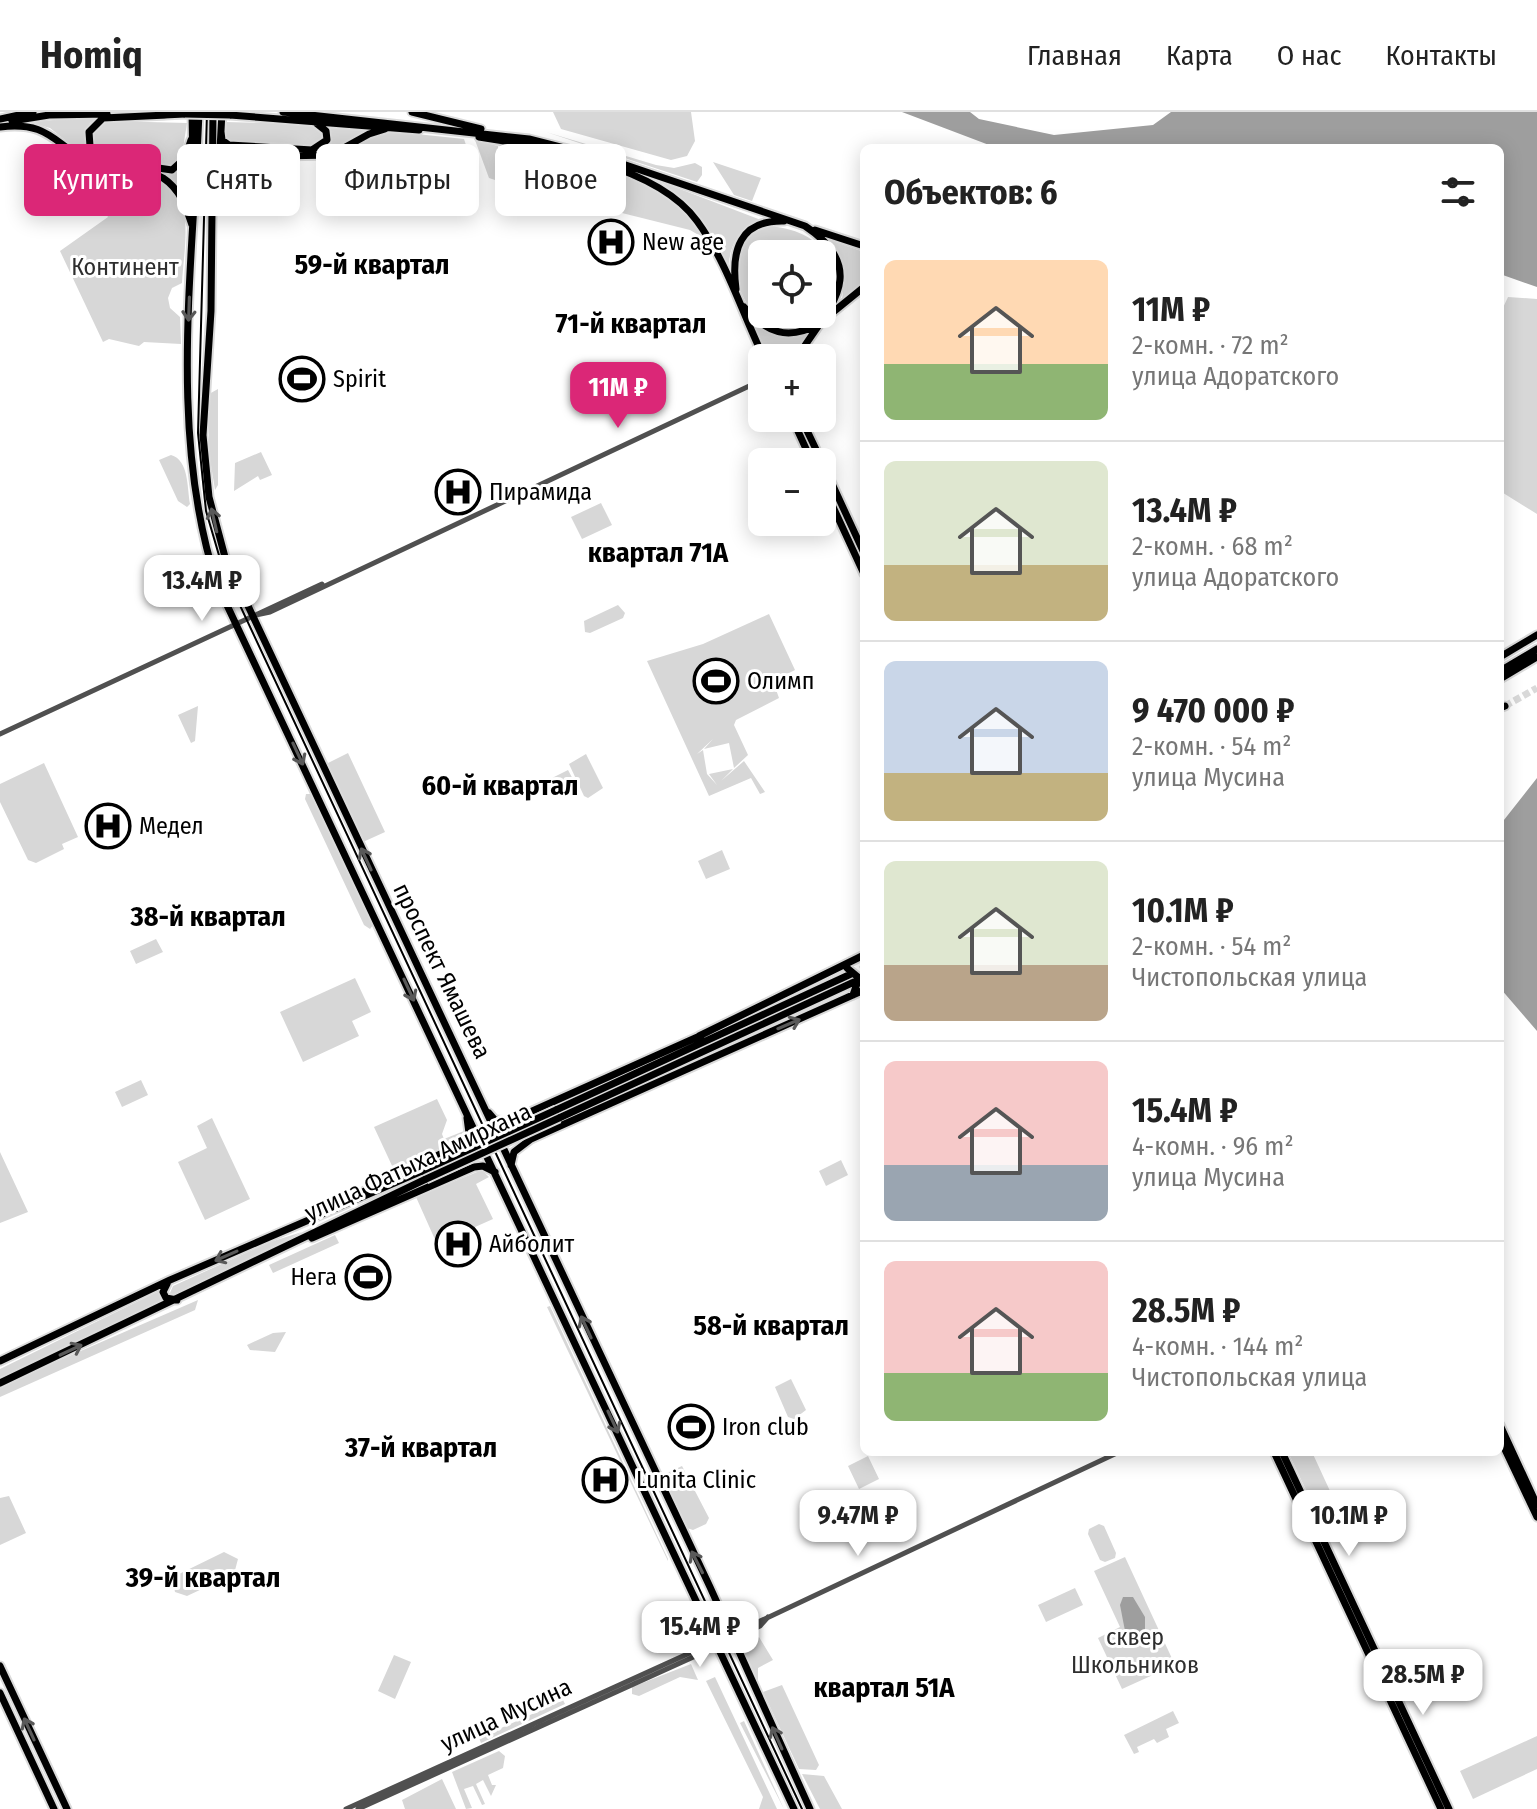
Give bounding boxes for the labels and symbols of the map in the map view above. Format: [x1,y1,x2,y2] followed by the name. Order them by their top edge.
[587,218,635,266] hospital icon: New age
[642,228,724,256] place label: New age
[295,248,449,281] district label: 59-й квартал
[71,253,179,281] park label: Континент
[182,295,197,322] one-way arrow
[556,307,706,340] district label: 71-й квартал
[278,355,326,403] sports icon: Spirit
[562,362,674,430] pin: 11M ₽
[333,365,386,393] place label: Spirit
[434,468,482,516] hospital icon: Пирамида
[489,478,592,506] place label: Пирамида
[206,507,221,533] one-way arrow
[588,536,729,569] district label: квартал 71А
[128,555,276,623] pin: 13.4M ₽
[692,657,740,705] sports icon: Олимп
[747,667,814,695] place label: Олимп
[291,742,306,766] one-way arrow
[421,769,579,802] district label: 60-й квартал
[84,802,132,850] hospital icon: Медел
[139,812,204,840] place label: Медел
[358,847,373,871] one-way arrow
[387,879,497,1063] street label: проспект Ямашева
[129,900,286,933] district label: 38-й квартал
[402,977,417,1001] one-way arrow
[776,1016,800,1031] one-way arrow
[300,1097,536,1227] street label: улица Фатыха Амирхана
[434,1220,482,1268] hospital icon: Айболит
[489,1230,575,1258] place label: Айболит
[215,1250,239,1265] one-way arrow
[344,1253,392,1301] sports icon: Нега
[290,1263,337,1291] place label: Нега
[693,1309,849,1342] district label: 58-й квартал
[578,1315,593,1339] one-way arrow
[59,1342,83,1357] one-way arrow
[667,1403,715,1451] sports icon: Iron club
[606,1410,621,1434] one-way arrow
[722,1413,809,1441] place label: Iron club
[344,1431,497,1464] district label: 37-й квартал
[581,1456,629,1504] hospital icon: Lunita Clinic
[636,1466,756,1494] place label: Lunita Clinic
[784,1490,932,1558] pin: 9.47M ₽
[1275,1490,1423,1558] pin: 10.1M ₽
[689,1551,705,1574] one-way arrow
[125,1561,280,1594] district label: 39-й квартал
[626,1601,774,1669] pin: 15.4M ₽
[1071,1623,1199,1679] park label: сквер Школьников
[1349,1649,1497,1717] pin: 28.5M ₽
[814,1671,955,1704] district label: квартал 51А
[436,1672,576,1758] street label: улица Мусина
[21,1717,36,1741] one-way arrow
[769,1726,784,1751] one-way arrow

